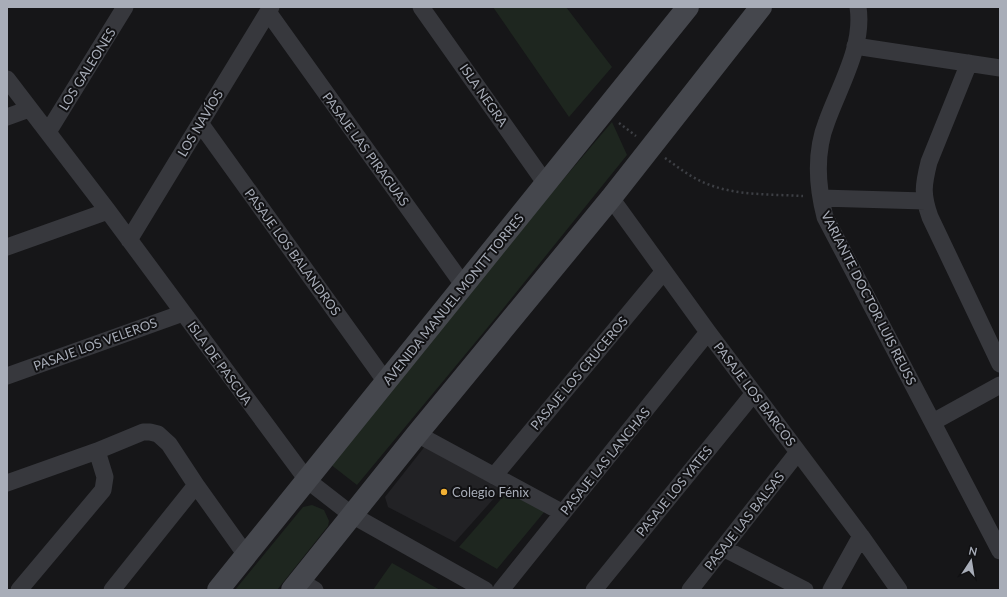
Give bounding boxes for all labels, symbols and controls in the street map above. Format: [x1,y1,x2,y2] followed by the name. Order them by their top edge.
[55,25,119,113] street label: LOS GALEONES
[457,61,512,130] street label: ISLA NEGRA
[174,87,226,159] street label: LOS NAVÍOS
[319,89,413,209] street label: PASAJE LAS PIRAGUAS
[242,185,344,319] street label: PASAJE LOS BALANDROS
[818,208,920,388] street label: VARIANTE DOCTOR LUIS REUSS
[379,210,527,388] street label: AVENIDA MANUEL MONTT TORRES
[527,313,631,433] street label: PASAJE LOS CRUCEROS
[31,314,159,374] street label: PASAJE LOS VELEROS
[184,318,256,408] street label: ISLA DE PASCUA
[711,339,799,449] street label: PASAJE LOS BARCOS
[557,404,653,518] street label: PASAJE LAS LANCHAS
[633,443,715,539] street label: PASAJE LOS YATES
[701,469,787,573] street label: PASAJE LAS BALSAS
[452,484,529,500] place label: Colegio Fénix
[439,487,449,497] marker: Colegio Fénix
[951,541,991,581] north arrow
[968,543,979,558] text: N

